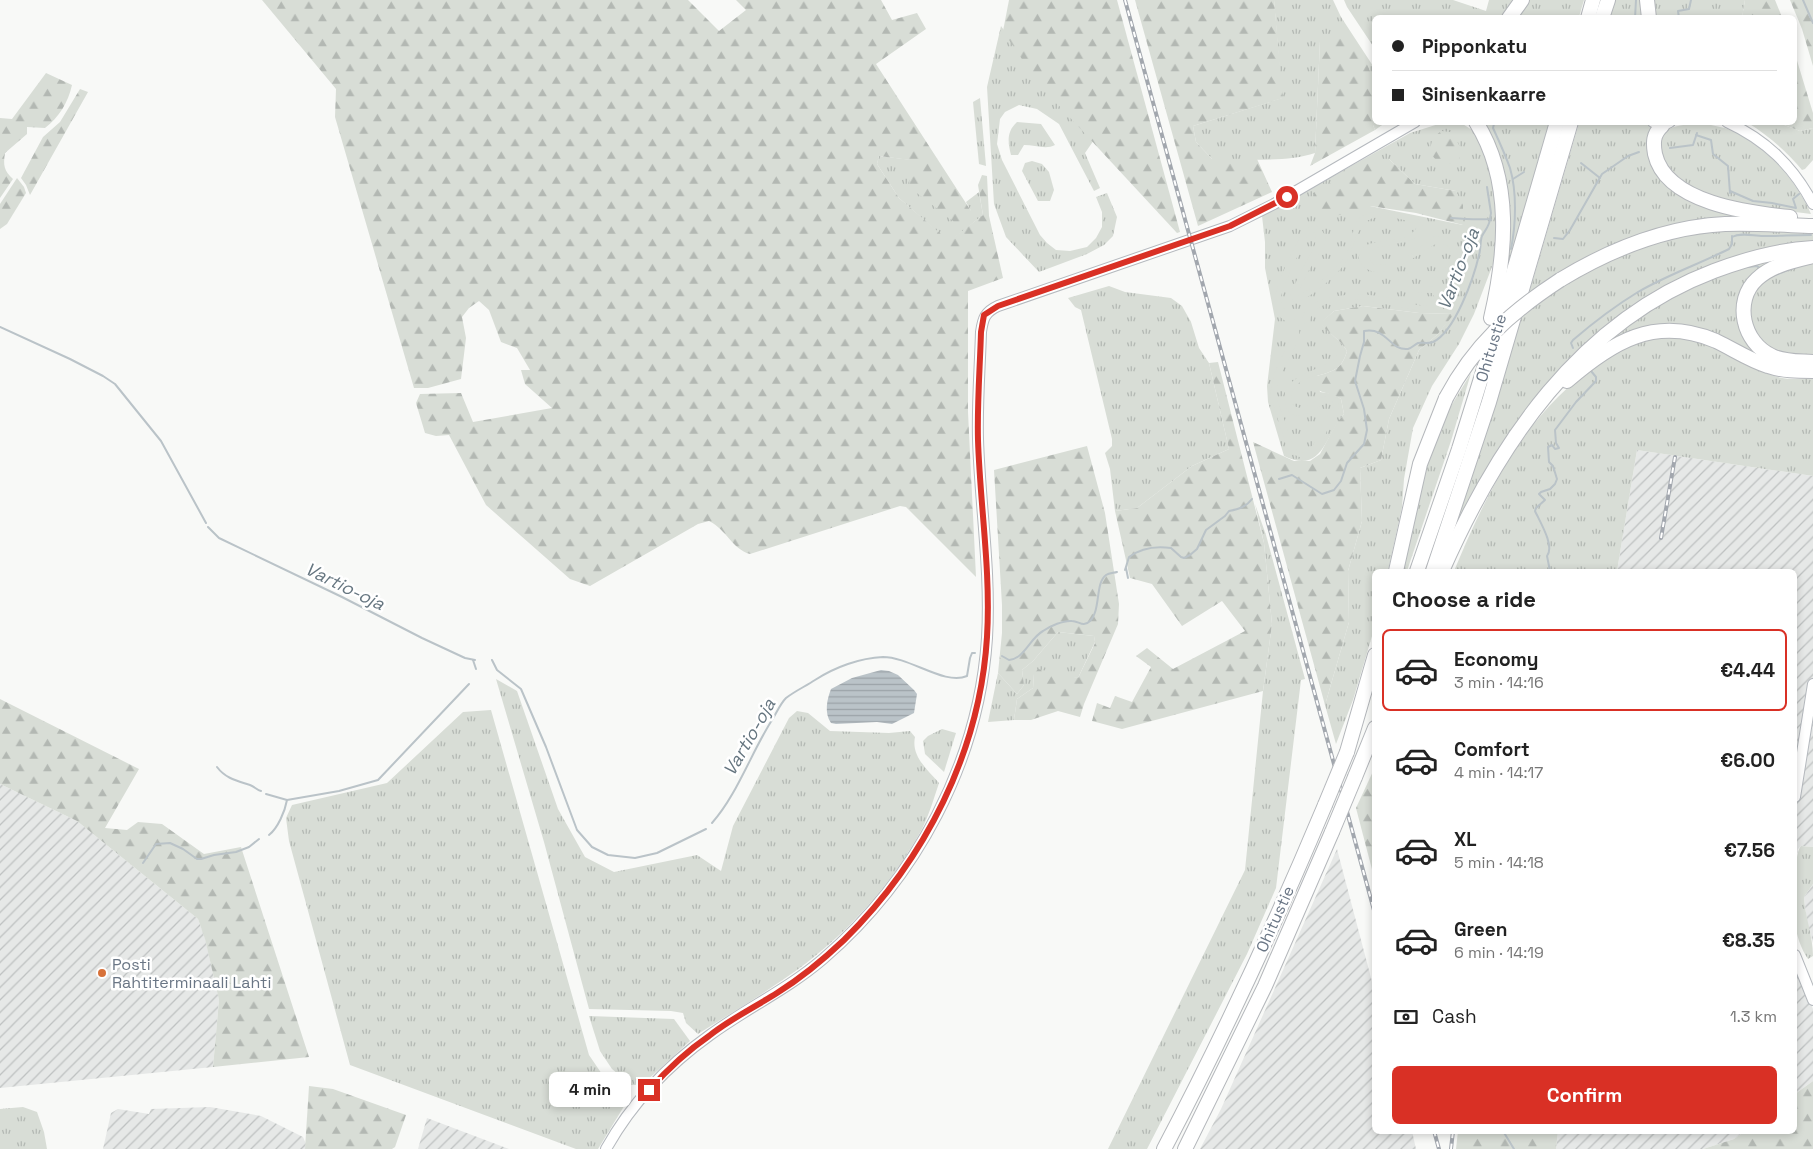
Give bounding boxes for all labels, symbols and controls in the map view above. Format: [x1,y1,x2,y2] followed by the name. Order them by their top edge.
[1422,34,1527,59] text: Pipponkatu
[1422,82,1546,107] text: Sinisenkaarre
[1276,186,1298,208] route start
[1432,224,1484,313] water label: Vartio-oja
[1471,311,1511,385] street label: Ohitustie
[302,557,389,615] water label: Vartio-oja
[1392,585,1536,613] text: Choose a ride
[1454,647,1538,672] text: Economy
[1394,648,1439,693] icon: car
[1720,658,1775,683] text: €4.44
[1454,672,1544,693] text: 3 min · 14:16
[718,694,781,780] water label: Vartio-oja
[1454,737,1530,762] text: Comfort
[1394,738,1439,783] icon: car
[1720,748,1775,773] text: €6.00
[1454,762,1543,783] text: 4 min · 14:17
[1454,827,1477,852] text: XL
[1394,828,1439,873] icon: car
[1724,838,1775,863] text: €7.56
[1454,852,1544,873] text: 5 min · 14:18
[1251,882,1299,956] street label: Ohitustie
[1454,917,1507,942] text: Green
[1394,918,1439,963] icon: car
[1722,928,1775,953] text: €8.35
[1454,942,1544,963] text: 6 min · 14:19
[112,954,271,993] place label: Posti Rahtiterminaali Lahti
[96,967,108,979] marker: Posti Rahtiterminaali Lahti
[1392,1003,1420,1031] icon: cash
[1432,1004,1477,1029] text: Cash
[1730,1006,1777,1027] text: 1.3 km
[1392,1066,1777,1124] button: Confirm
[549,1072,632,1108] callout: 4 min
[569,1079,611,1100] text: 4 min
[638,1079,660,1101] route end

